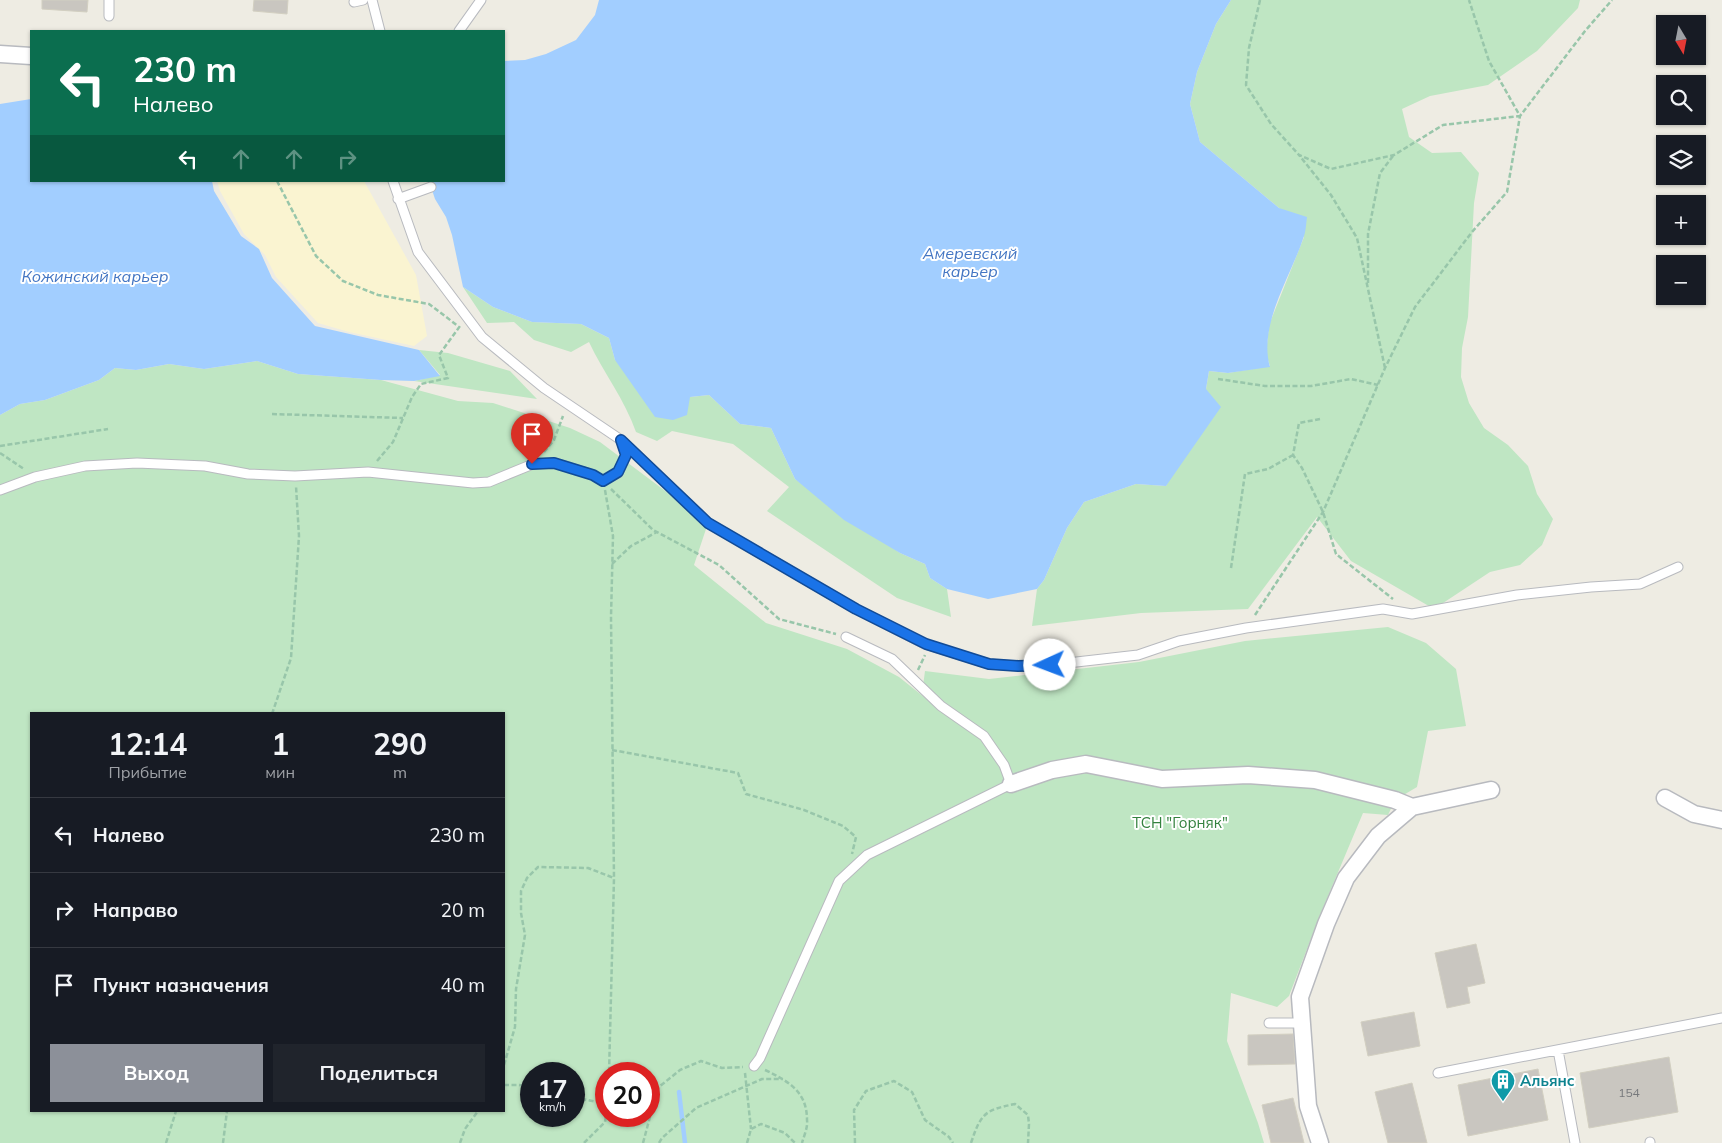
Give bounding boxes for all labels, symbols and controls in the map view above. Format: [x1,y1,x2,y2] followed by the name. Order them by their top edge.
[1656,15,1706,65] north arrow
[1656,15,1706,305] map controls
[133,47,237,91] text: 230 m
[50,50,115,115] icon: left
[1656,75,1706,125] button: search
[133,90,213,118] text: Налево
[1656,135,1706,185] button: layers
[174,145,202,173] icon: left
[227,145,255,173] icon: ahead
[280,145,308,173] icon: ahead
[333,145,361,173] icon: right
[1656,195,1706,245] button: +
[922,243,1017,281] water label: Амеревский карьер
[1656,255,1706,305] button: −
[21,266,169,286] water label: Кожинский карьер
[511,413,553,464] pin
[518,420,546,448] icon: arrive
[1023,638,1075,690] position arrow
[108,725,187,763] text: 12:14
[271,725,289,763] text: 1
[373,725,427,763] text: 290
[108,762,187,782] text: Прибытие
[265,762,295,782] text: мин
[393,762,407,782] text: m
[1132,813,1228,832] park label: ТСН "Горняк"
[50,821,78,849] icon: left
[93,823,165,847] text: Налево
[429,823,485,847] text: 230 m
[50,896,78,924] icon: right
[93,898,178,922] text: Направо
[441,898,485,922] text: 20 m
[50,971,78,999] icon: arrive
[93,973,269,997] text: Пункт назначения
[441,973,485,997] text: 40 m
[50,1044,263,1102] button: Выход
[273,1044,485,1102] button: Поделиться
[595,1062,660,1127] speed limit sign: 20
[1490,1068,1516,1102] building icon: Альянс
[1520,1071,1575,1090] place label: Альянс
[537,1073,568,1104] text: 17
[1618,1085,1640,1100] house number: 154
[539,1099,566,1114] text: km/h

